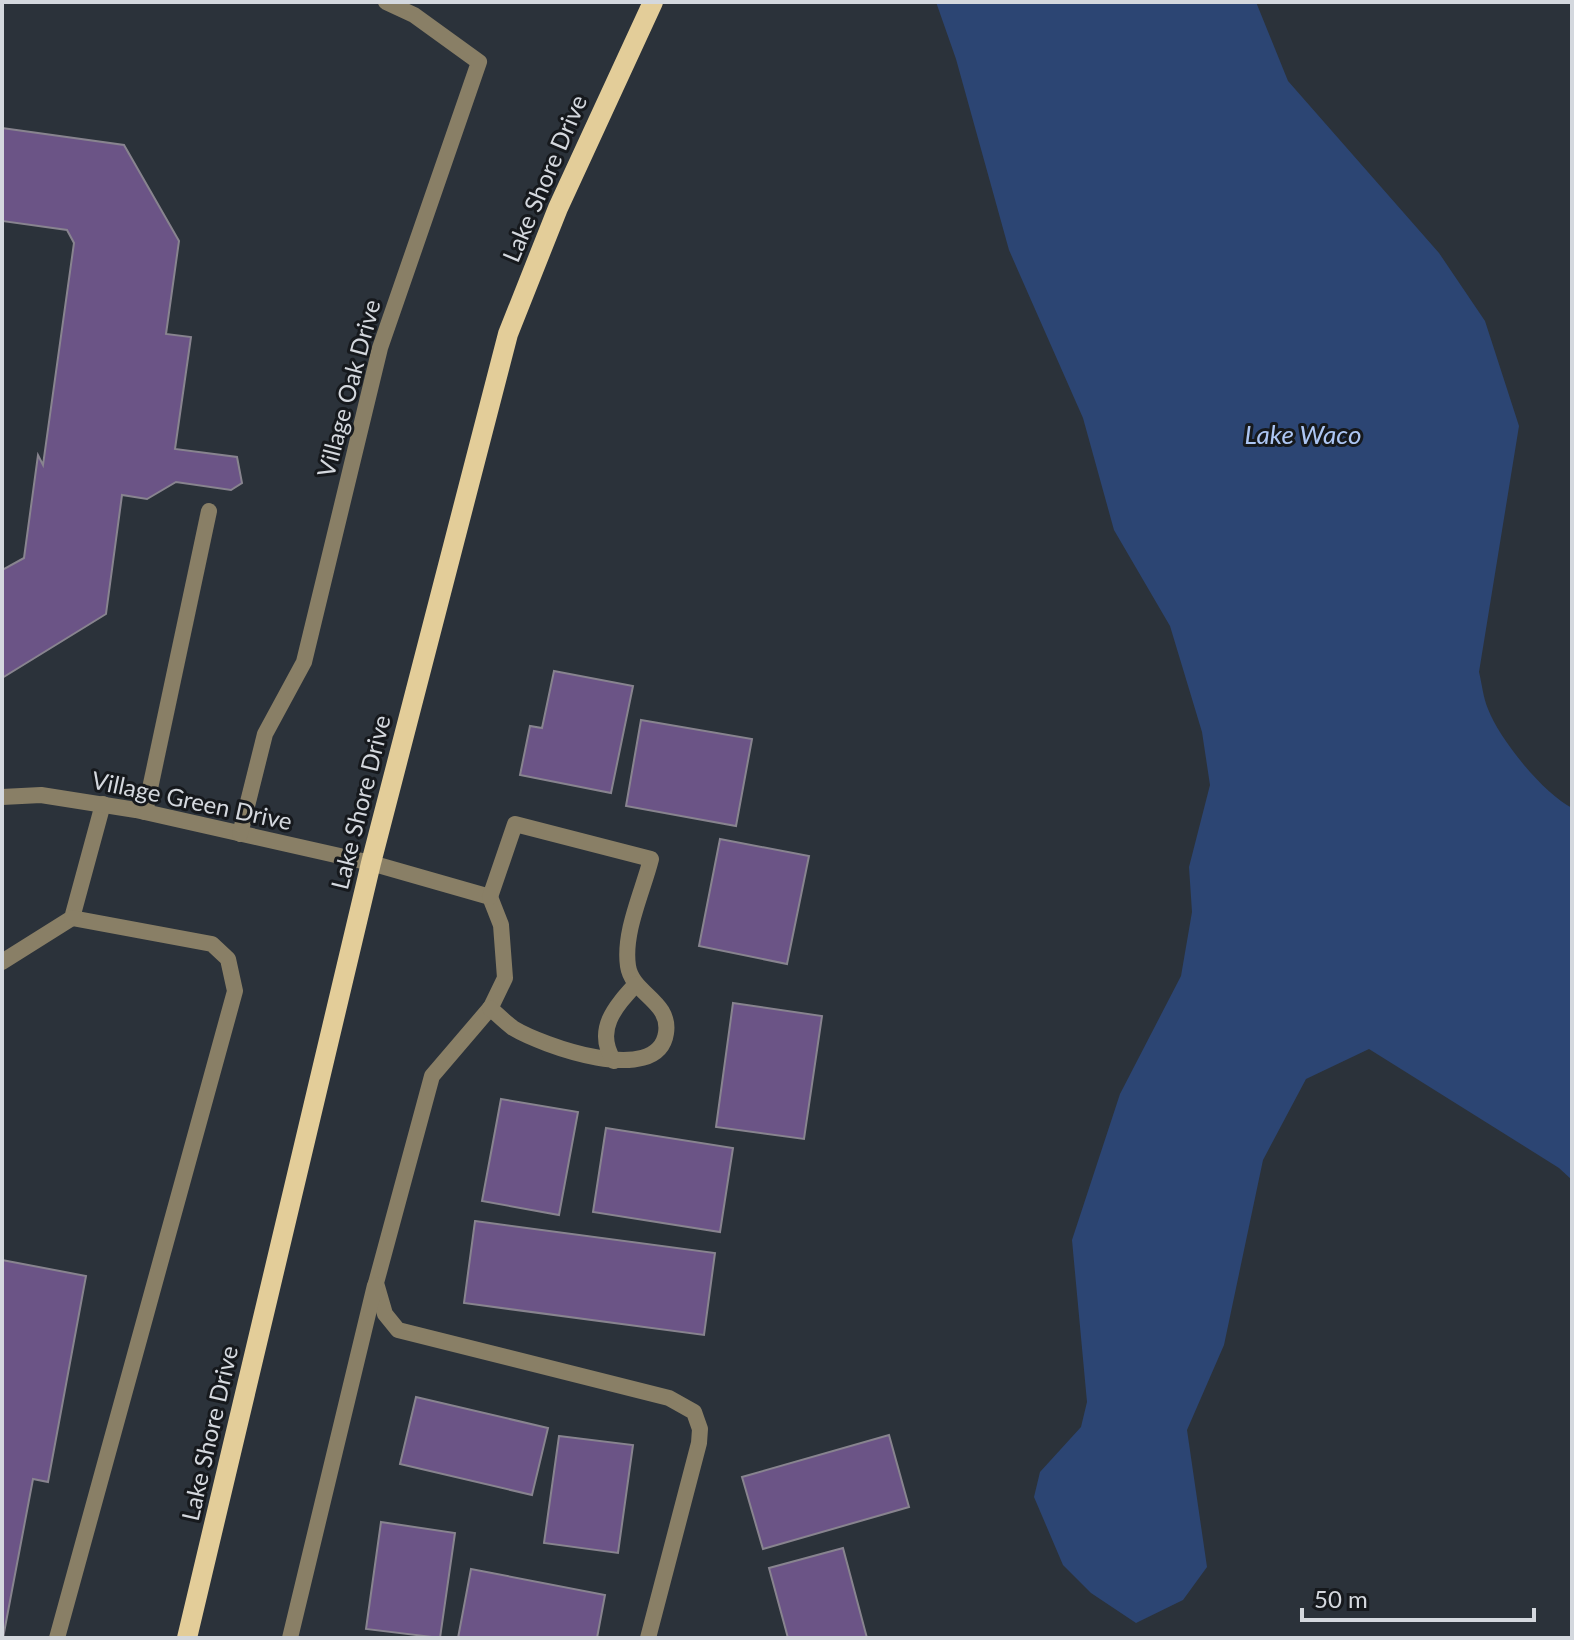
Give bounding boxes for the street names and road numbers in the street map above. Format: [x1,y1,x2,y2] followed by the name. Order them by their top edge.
[496,90,592,266] street label: Lake Shore Drive
[310,296,386,480] street label: Village Oak Drive
[324,712,396,892] street label: Lake Shore Drive
[89,765,295,835] street label: Village Green Drive
[175,1343,243,1523] street label: Lake Shore Drive

